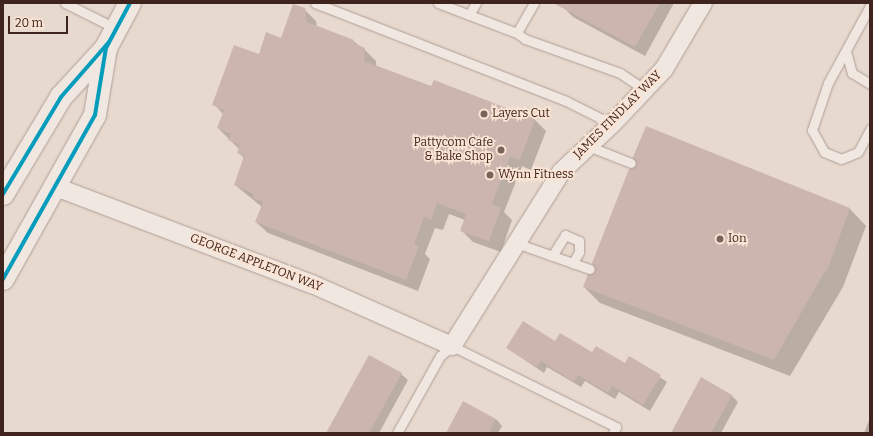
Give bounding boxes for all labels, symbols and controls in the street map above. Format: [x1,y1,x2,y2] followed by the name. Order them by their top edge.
[10,8,70,34] scale bar
[15,16,43,30] text: 20 m
[571,68,665,162] street label: JAMES FINDLAY WAY
[492,107,550,121] place label: Layers Cut
[479,109,489,119] marker: Layers Cut
[414,136,493,164] place label: Pattycom Cafe & Bake Shop
[496,145,506,155] marker: Pattycom Cafe & Bake Shop
[498,168,573,182] place label: Wynn Fitness
[485,170,495,180] marker: Wynn Fitness
[188,231,324,295] street label: GEORGE APPLETON WAY
[728,232,747,246] place label: Ion
[715,234,725,244] marker: Ion

